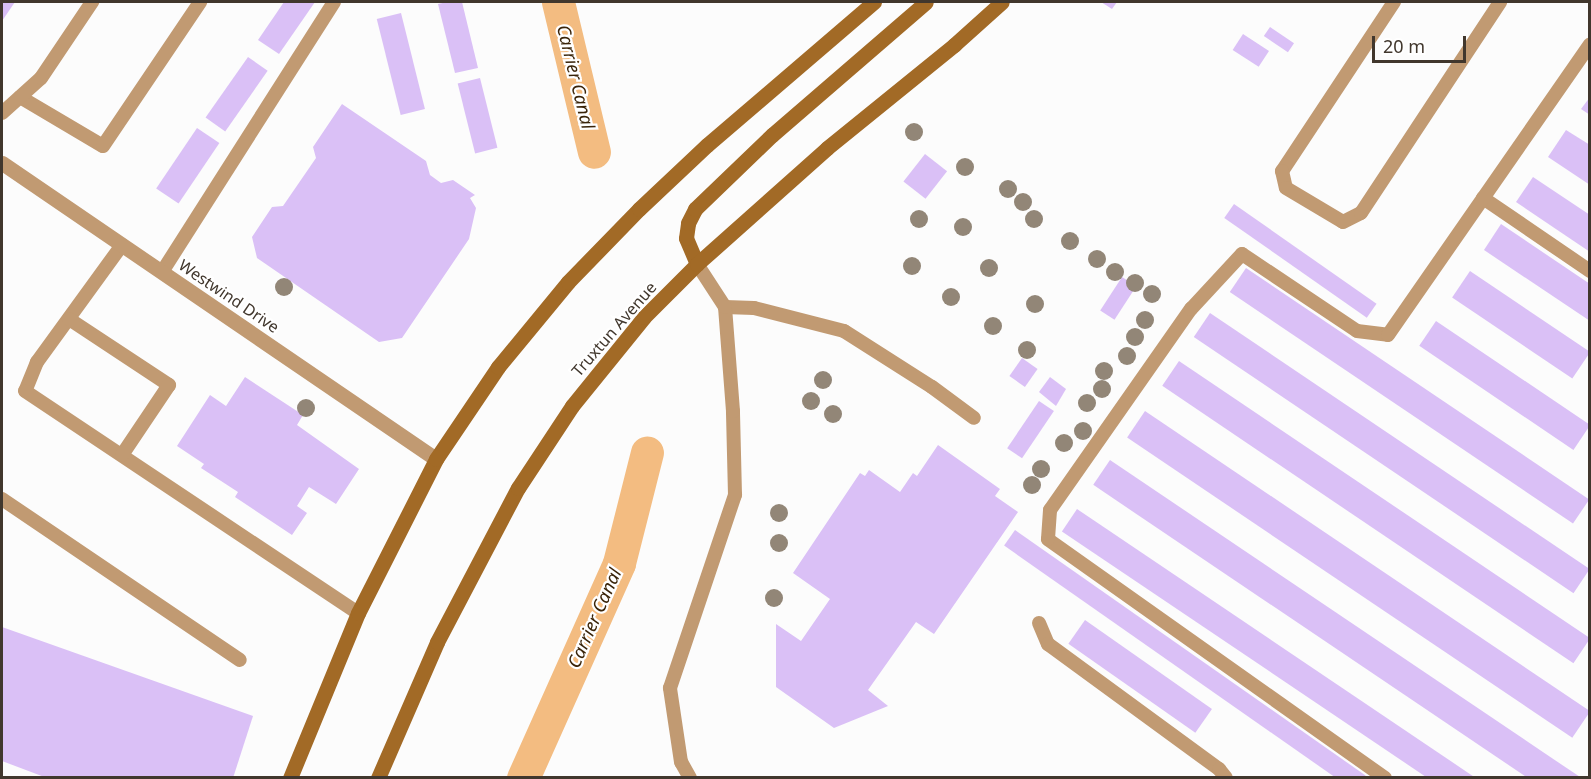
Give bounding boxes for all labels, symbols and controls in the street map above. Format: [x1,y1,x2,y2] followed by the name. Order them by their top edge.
[553,23,599,131] water label: Carrier Canal
[1375,24,1470,62] scale bar
[1383,34,1425,58] text: 20 m
[175,255,283,337] street label: Westwind Drive
[568,278,660,380] street label: Truxtun Avenue
[562,565,626,671] water label: Carrier Canal

